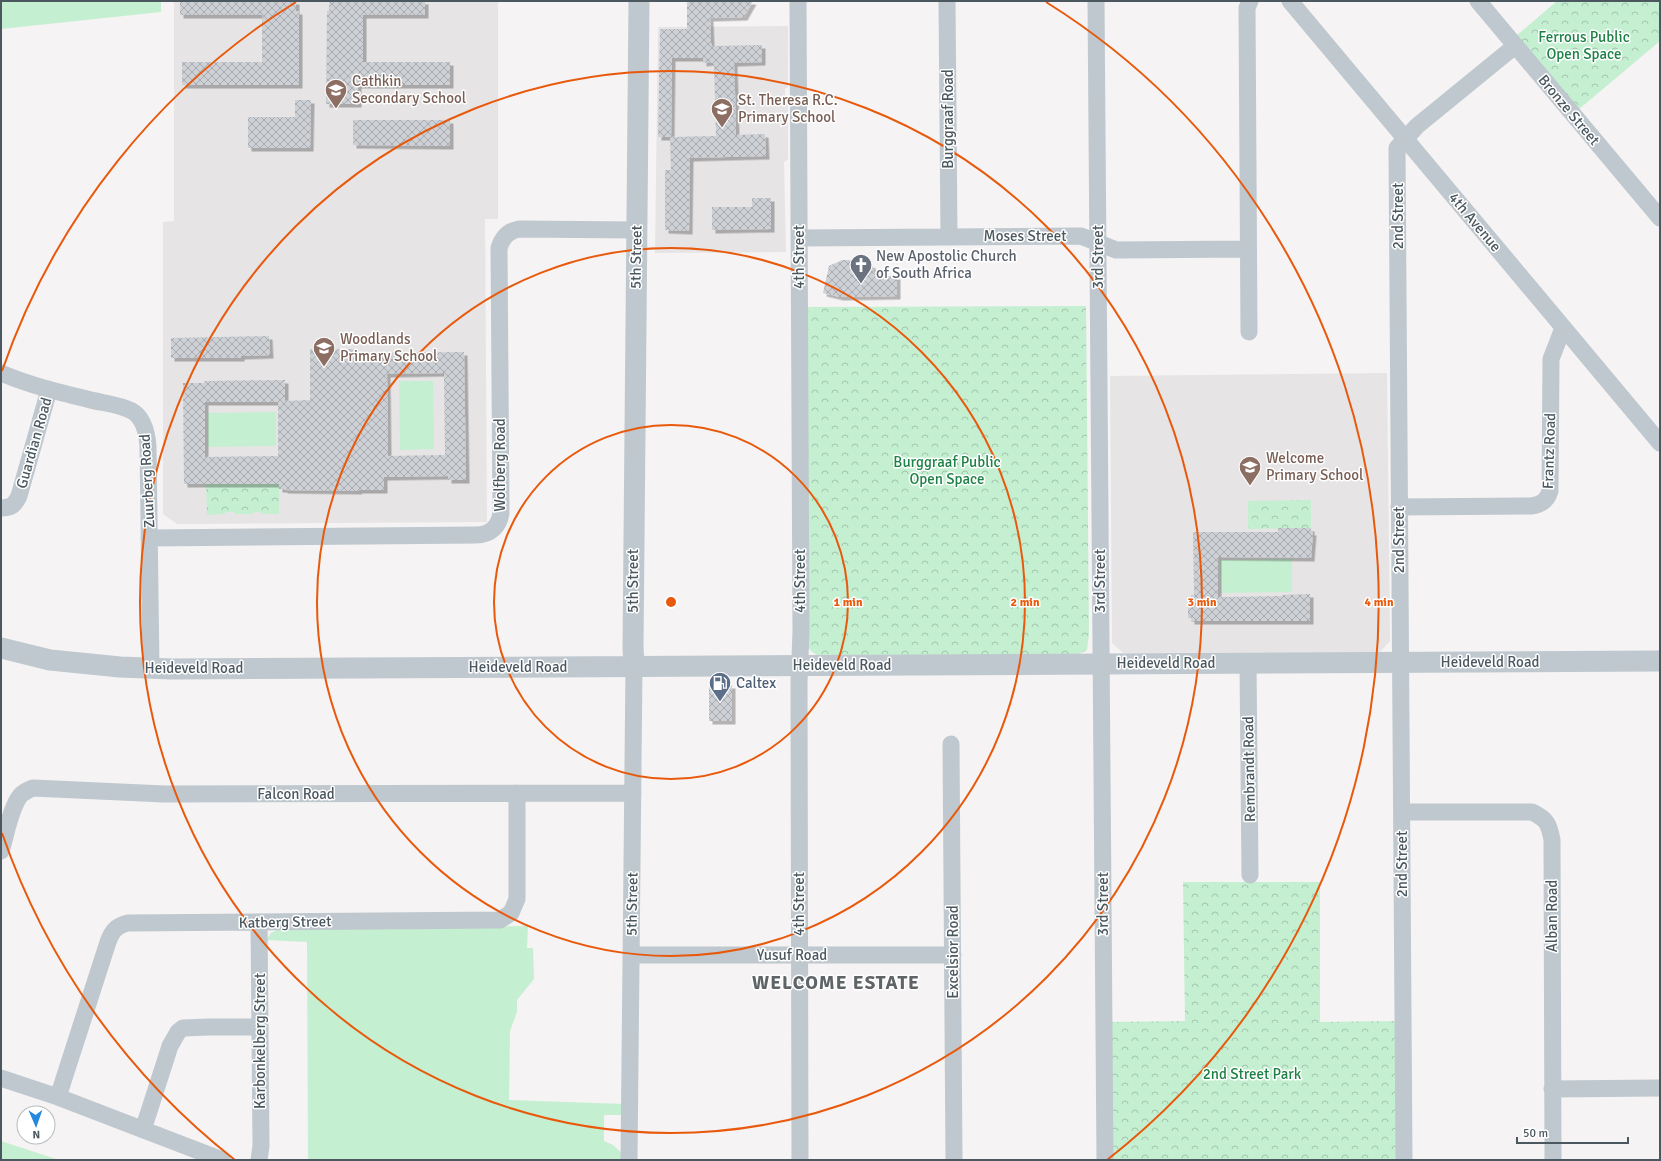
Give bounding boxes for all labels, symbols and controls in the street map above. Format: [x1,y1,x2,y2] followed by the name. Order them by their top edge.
[1538,28,1630,63] park label: Ferrous Public Open Space
[939,69,957,169] street label: Burggraaf Road
[1534,71,1604,149] street label: Bronze Street
[352,72,466,107] place label: Cathkin Secondary School
[323,77,349,110] school or university icon: Cathkin Secondary School
[738,91,838,126] place label: St. Theresa R.C. Primary School
[709,96,735,129] school or university icon: St. Theresa R.C. Primary School
[1389,183,1407,249] street label: 2nd Street
[1445,189,1505,255] street label: 4th Avenue
[626,225,646,289] street label: 5th Street
[790,225,808,289] street label: 4th Street
[1089,225,1107,289] street label: 3rd Street
[984,227,1066,245] street label: Moses Street
[876,247,1017,282] place label: New Apostolic Church of South Africa
[848,252,874,285] church icon: New Apostolic Church of South Africa
[340,330,437,365] place label: Woodlands Primary School
[311,335,337,368] school or university icon: Woodlands Primary School
[12,395,56,491] street label: Guardian Road
[1539,413,1559,489] street label: Frantz Road
[491,418,509,512] street label: Wolfberg Road
[136,434,158,528] street label: Zuurberg Road
[1266,449,1363,484] place label: Welcome Primary School
[893,453,1001,488] park label: Burggraaf Public Open Space
[1237,454,1263,487] school or university icon: Welcome Primary School
[1390,507,1408,573] street label: 2nd Street
[624,549,642,613] street label: 5th Street
[791,549,809,613] street label: 4th Street
[1091,549,1109,613] street label: 3rd Street
[664,595,678,609] centre of rings
[834,595,863,610] text: 1 min
[1011,595,1040,610] text: 2 min
[1188,595,1217,610] text: 3 min
[1365,595,1394,610] text: 4 min
[1441,653,1539,671] street label: Heideveld Road
[1117,654,1215,672] street label: Heideveld Road
[793,656,891,674] street label: Heideveld Road
[469,658,567,676] street label: Heideveld Road
[145,659,243,677] street label: Heideveld Road
[707,670,733,703] fuel station icon: Caltex
[736,674,776,692] place label: Caltex
[1239,716,1259,822] street label: Rembrandt Road
[257,785,335,803] street label: Falcon Road
[1393,831,1411,897] street label: 2nd Street
[622,872,642,936] street label: 5th Street
[790,872,808,936] street label: 4th Street
[1094,872,1112,936] street label: 3rd Street
[1543,880,1561,952] street label: Alban Road
[944,905,962,999] street label: Excelsior Road
[238,912,332,932] street label: Katberg Street
[757,946,827,964] street label: Yusuf Road
[752,971,920,995] district label: WELCOME ESTATE
[251,973,269,1109] street label: Karbonkelberg Street
[1203,1065,1302,1083] park label: 2nd Street Park
[16,1105,56,1145] north arrow
[1517,1119,1628,1145] scale bar
[1523,1126,1548,1141] text: 50 m
[32,1128,40,1141] text: N

